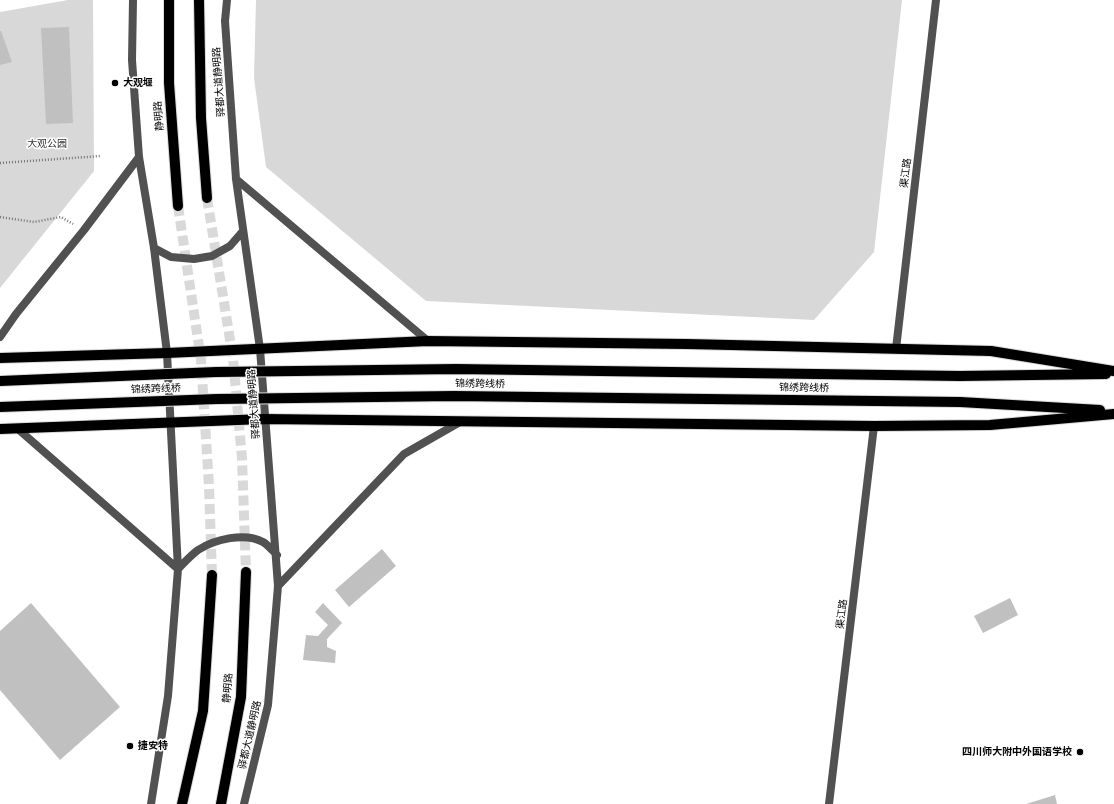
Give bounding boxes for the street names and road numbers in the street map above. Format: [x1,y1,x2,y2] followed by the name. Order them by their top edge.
[211,47,227,117] street label: 驿都大道静明路
[152,101,166,131] street label: 静明路
[898,157,914,189] street label: 渠江路
[246,369,262,439] street label: 驿都大道静明路
[455,378,505,390] street label: 锦绣跨线桥
[131,382,181,396] street label: 锦绣跨线桥
[779,382,829,394] street label: 锦绣跨线桥
[834,598,850,630] street label: 渠江路
[221,673,235,703] street label: 静明路
[236,700,264,770] street label: 驿都大道静明路

